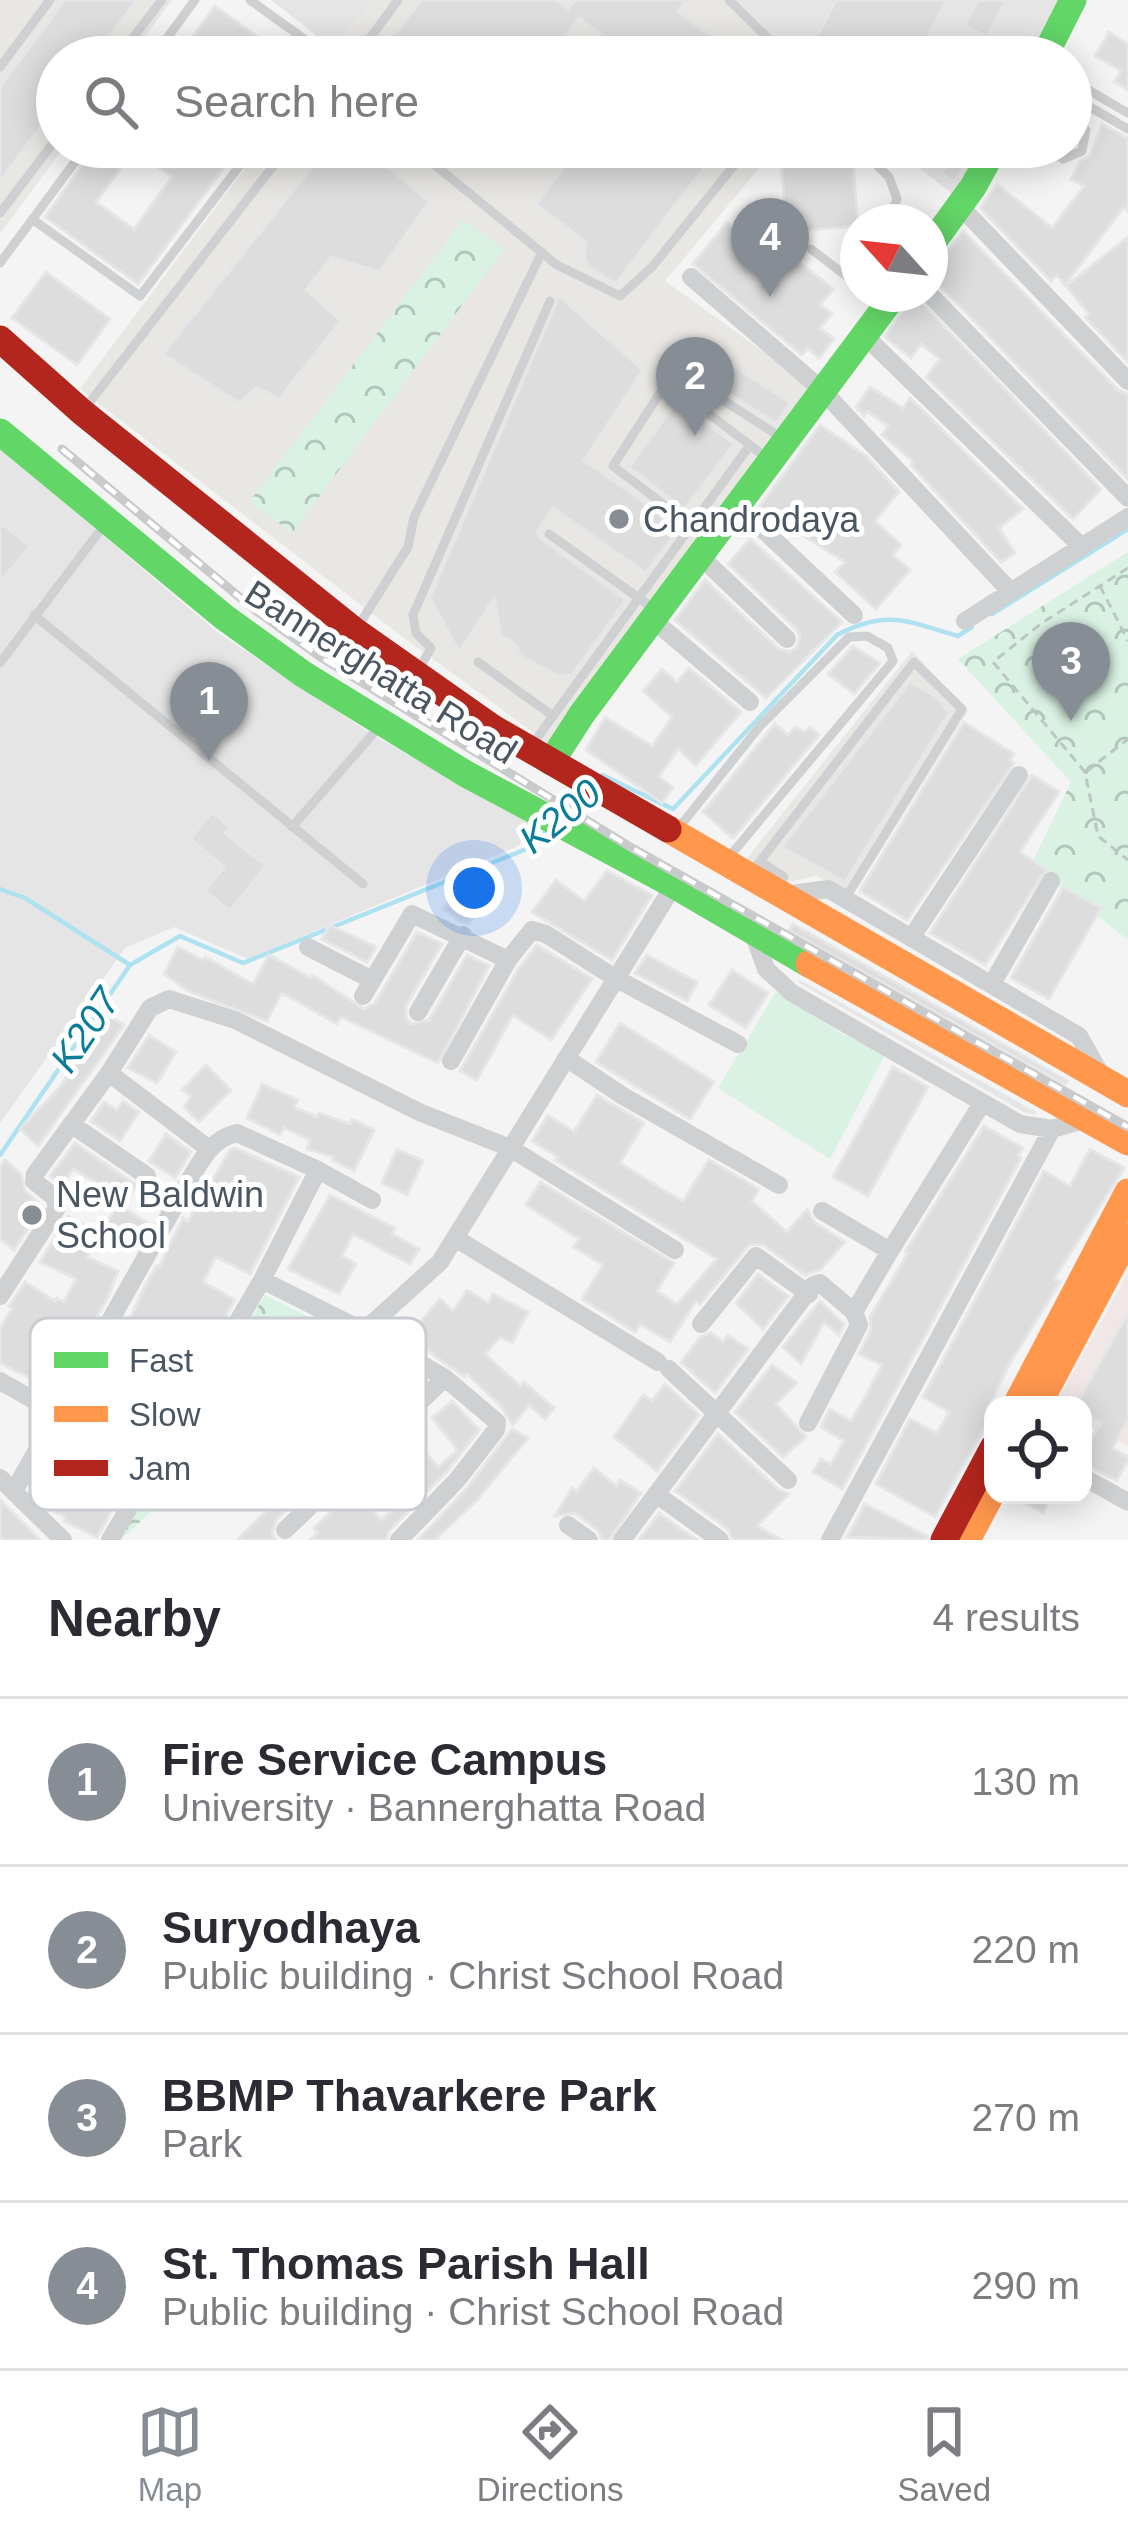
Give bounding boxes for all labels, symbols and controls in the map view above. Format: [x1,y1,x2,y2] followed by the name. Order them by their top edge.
[36,36,1092,168] search box
[78,69,144,135] icon: search
[174,76,419,127] text: Search here
[731,198,809,297] pin: 4
[840,204,948,312] north arrow
[656,337,734,436] pin: 2
[643,499,860,540] place label: Chandrodaya
[606,506,632,532] marker: Chandrodaya
[238,572,524,772] street label: Bannerghatta Road
[1032,622,1110,721] pin: 3
[170,662,248,761] pin: 1
[511,770,609,861] water label: K200
[444,858,504,918] your location
[42,979,129,1080] water label: K207
[56,1174,264,1256] place label: New Baldwin School
[19,1202,45,1228] marker: New Baldwin School
[30,1318,426,1510] legend
[129,1342,193,1379] text: Fast
[129,1396,201,1433] text: Slow
[984,1396,1092,1504] map controls
[984,1396,1092,1504] button: locate
[129,1450,191,1487] text: Jam
[48,1590,221,1647] text: Nearby
[933,1596,1080,1639] text: 4 results
[162,1734,607,1785] text: Fire Service Campus
[76,1760,98,1803] text: 1
[972,1760,1080,1803] text: 130 m
[162,1786,706,1829] text: University · Bannerghatta Road
[162,1902,420,1953] text: Suryodhaya
[76,1928,98,1971] text: 2
[972,1928,1080,1971] text: 220 m
[162,1954,784,1997] text: Public building · Christ School Road
[162,2070,656,2121] text: BBMP Thavarkere Park
[76,2096,98,2139] text: 3
[972,2096,1080,2139] text: 270 m
[162,2122,242,2165] text: Park
[162,2238,650,2289] text: St. Thomas Parish Hall
[76,2264,98,2307] text: 4
[972,2264,1080,2307] text: 290 m
[162,2290,784,2333] text: Public building · Christ School Road
[137,2399,203,2509] tab: Map
[477,2399,624,2509] tab: Directions
[897,2399,991,2509] tab: Saved

